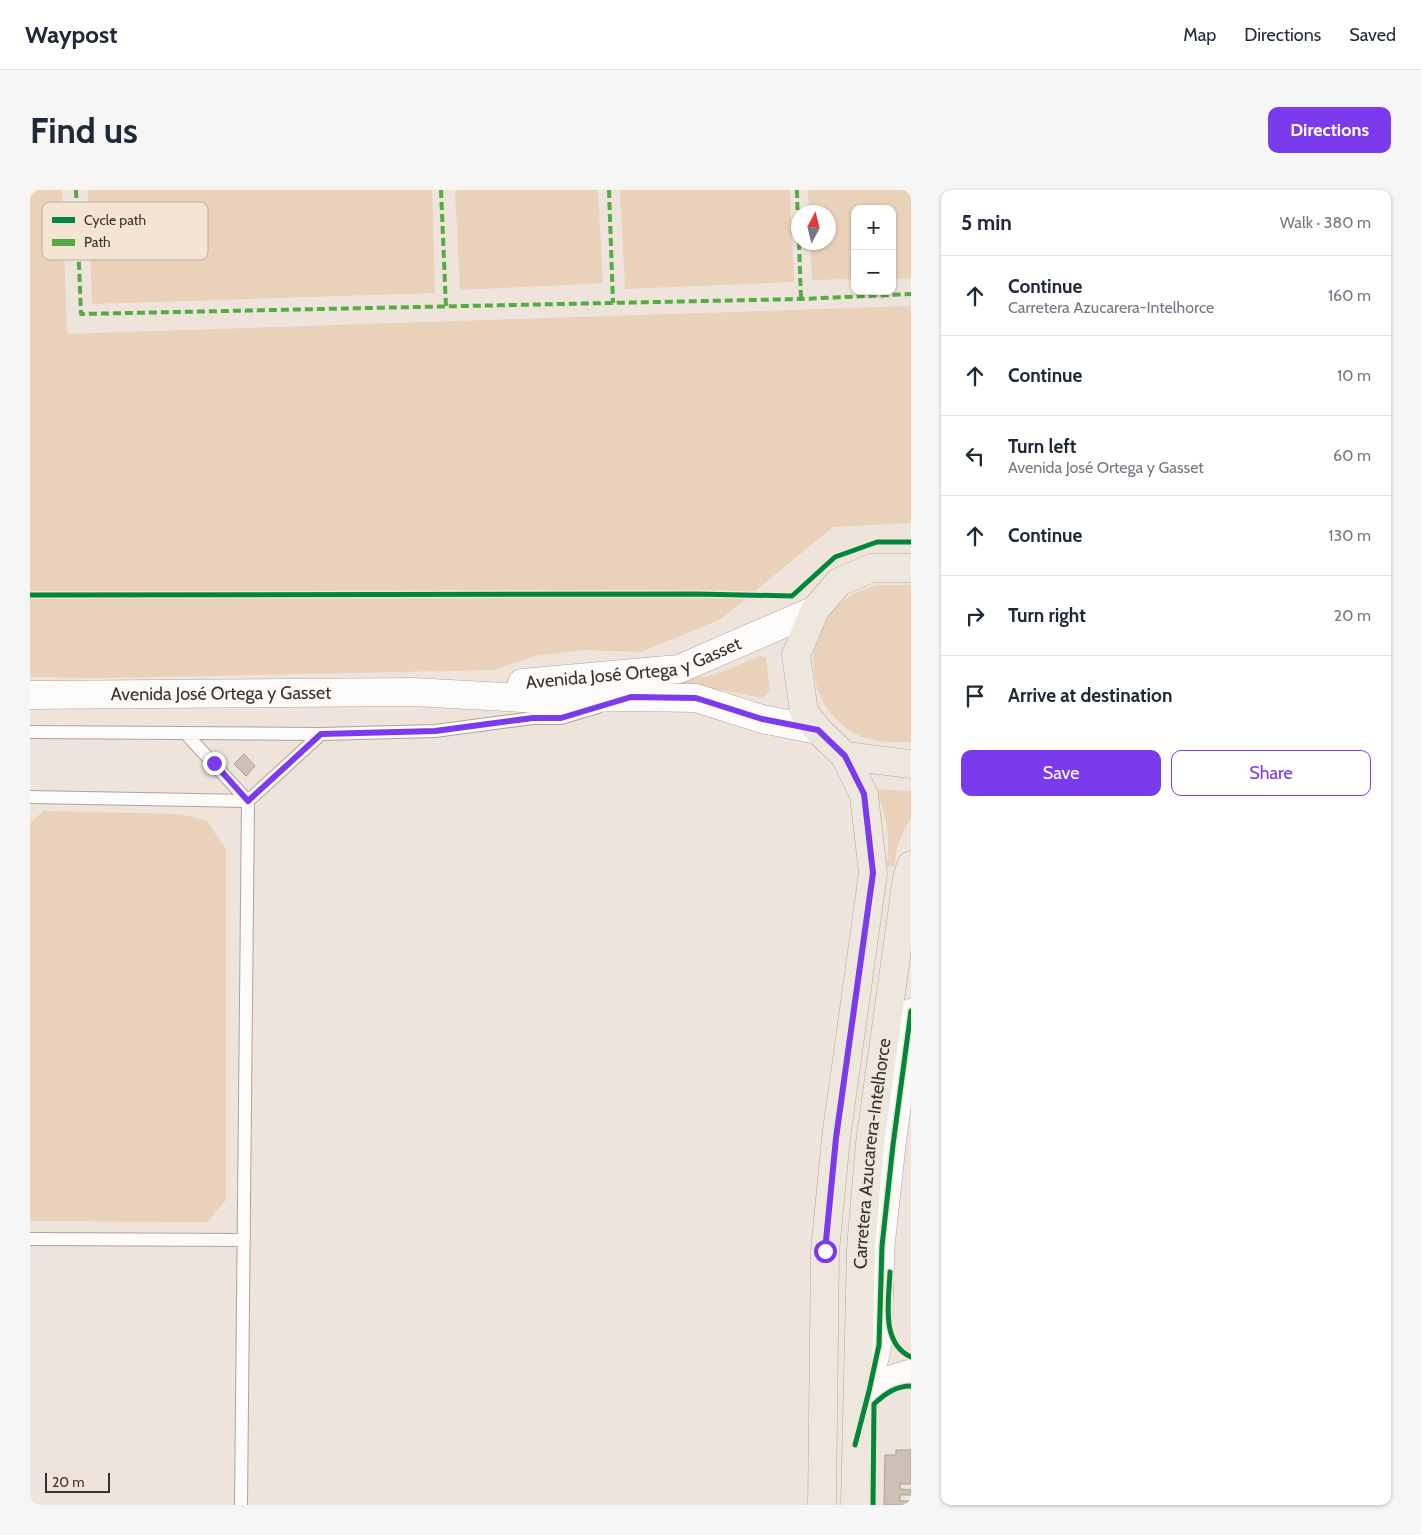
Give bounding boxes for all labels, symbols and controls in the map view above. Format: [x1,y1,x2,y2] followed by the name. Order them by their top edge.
[25,20,117,49] text: Waypost
[1183,24,1216,46] text: Map
[1244,24,1321,46] text: Directions
[1349,24,1396,46] text: Saved
[1268,107,1391,153] button: Directions
[30,109,138,152] text: Find us
[42,202,208,260] legend
[791,205,836,250] north arrow
[851,205,896,295] map controls
[851,205,896,250] button: +
[961,210,1012,235] text: 5 min
[84,211,146,229] text: Cycle path
[1280,213,1371,232] text: Walk · 380 m
[84,233,111,251] text: Path
[851,250,896,295] button: −
[1008,275,1082,298] text: Continue
[961,282,989,310] icon: ahead
[1328,286,1371,305] text: 160 m
[1008,298,1214,317] text: Carretera Azucarera-Intelhorce
[961,362,989,390] icon: ahead
[1008,364,1082,387] text: Continue
[1337,366,1371,385] text: 10 m
[1008,435,1076,458] text: Turn left
[961,442,989,470] icon: left
[1333,446,1371,465] text: 60 m
[1008,458,1204,477] text: Avenida José Ortega y Gasset
[961,522,989,550] icon: ahead
[1008,524,1082,547] text: Continue
[1328,526,1371,545] text: 130 m
[961,602,989,630] icon: right
[1008,604,1086,627] text: Turn right
[1334,606,1371,625] text: 20 m
[525,632,744,694] street label: Avenida José Ortega y Gasset
[111,682,331,705] street label: Avenida José Ortega y Gasset
[961,682,989,710] icon: arrive
[1008,684,1172,707] text: Arrive at destination
[961,750,1161,796] button: Save
[1171,750,1371,796] button: Share
[203,752,226,775] route end
[850,1037,896,1269] street label: Carretera Azucarera-Intelhorce
[814,1240,837,1263] route start
[45,1470,110,1493] scale bar
[52,1473,85,1491] text: 20 m

